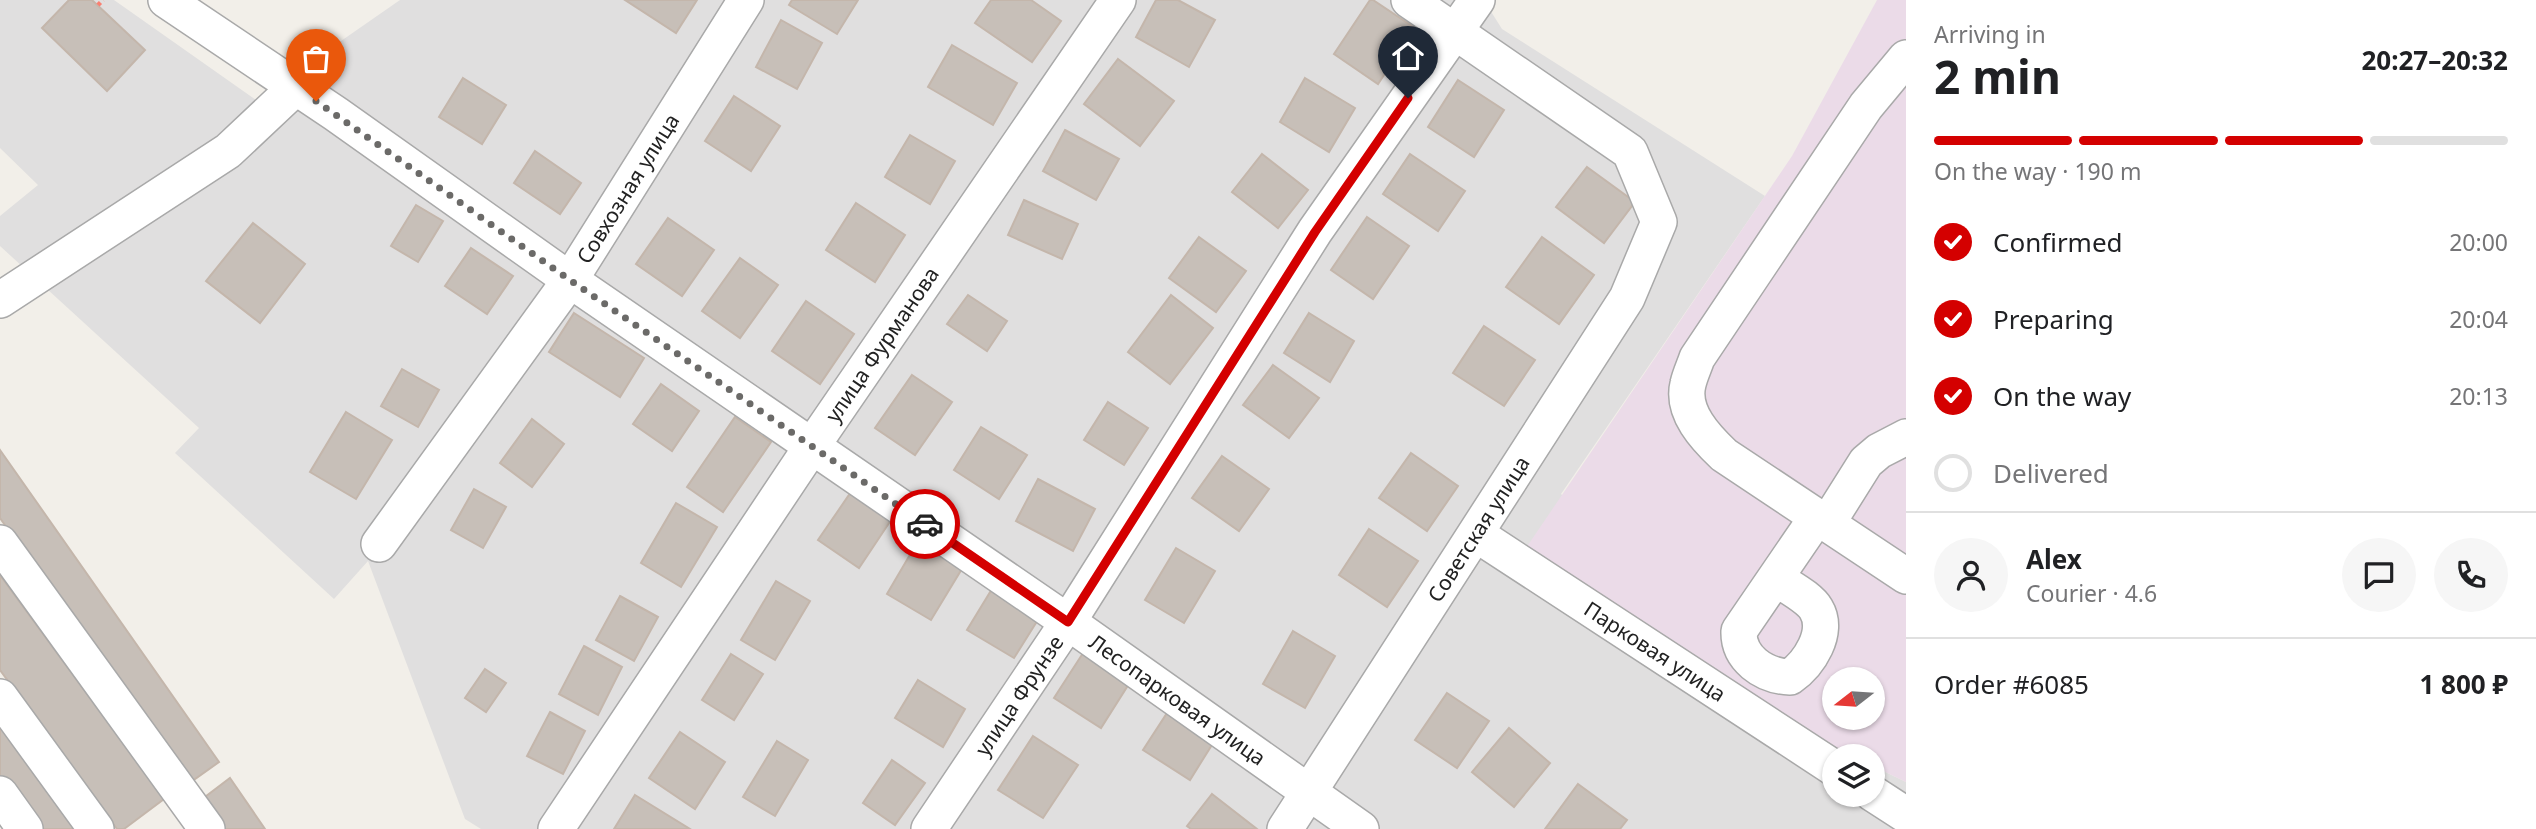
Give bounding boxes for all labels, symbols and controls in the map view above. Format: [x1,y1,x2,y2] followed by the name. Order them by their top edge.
[1934,18,2046,50] text: Arriving in
[1378,26,1438,98] pin
[286,29,346,101] pin
[1389,37,1427,75] icon: home
[297,40,335,78] icon: bag
[2361,42,2508,78] text: 20:27–20:32
[1934,45,2061,107] text: 2 min
[570,108,685,269] street label: Совхозная улица
[1934,155,2141,187] text: On the way · 190 m
[1934,223,1972,261] icon: check
[1993,224,2123,260] text: Confirmed
[2449,226,2508,258] text: 20:00
[819,261,945,427] street label: улица Фурманова
[1934,300,1972,338] icon: check
[1993,301,2114,337] text: Preparing
[2449,303,2508,335] text: 20:04
[1934,377,1972,415] icon: check
[1993,378,2131,414] text: On the way
[2449,380,2508,412] text: 20:13
[1421,450,1536,607] street label: Советская улица
[1993,455,2109,491] text: Delivered
[890,489,960,559] courier
[906,505,944,543] icon: car
[1934,538,2008,612] button: person
[2342,538,2416,612] button: chat
[2434,538,2508,612] button: phone
[2026,541,2082,577] text: Alex
[2026,577,2157,609] text: Courier · 4.6
[1579,595,1731,708] street label: Парковая улица
[1084,627,1272,772] street label: Лесопарковая улица
[968,630,1069,761] street label: улица Фрунзе
[1934,666,2089,702] text: Order #6085
[2419,666,2508,702] text: 1 800 ₽
[1822,667,1885,730] north arrow
[1822,667,1885,807] map controls
[1822,744,1885,807] button: layers

